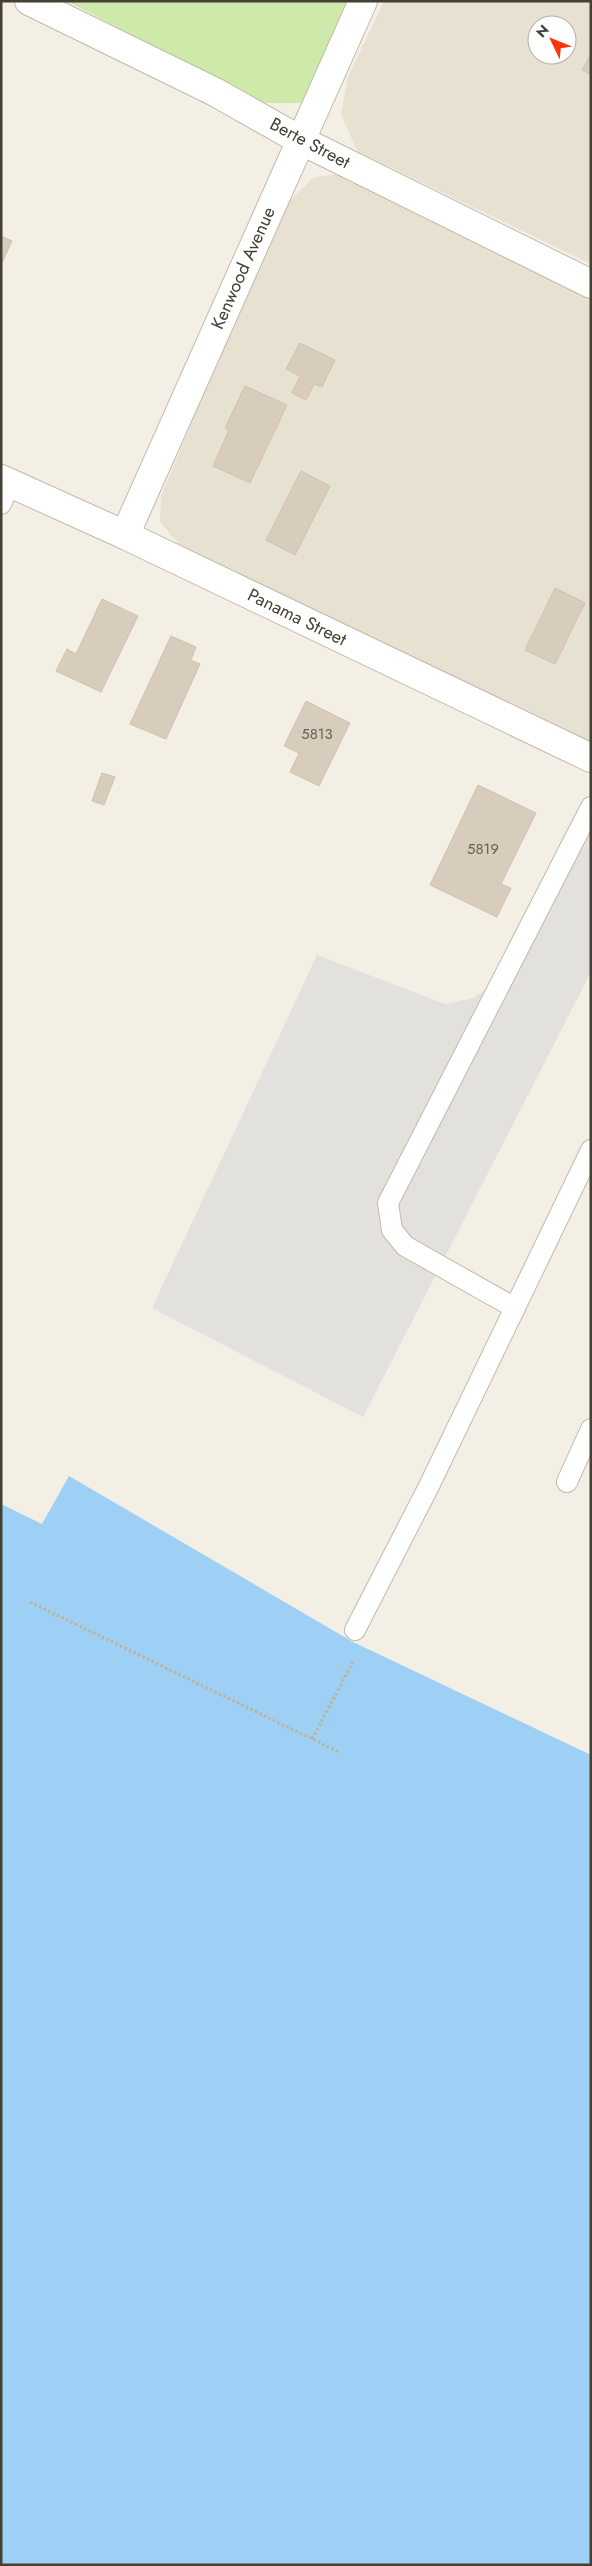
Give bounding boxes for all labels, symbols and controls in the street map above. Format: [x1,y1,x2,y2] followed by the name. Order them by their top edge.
[527,15,577,65] north arrow
[531,20,554,42] text: N
[265,111,355,175] street label: Berte Street
[204,203,282,333] street label: Kenwood Avenue
[243,582,351,652] street label: Panama Street
[301,723,333,745] house number: 5813
[467,838,499,860] house number: 5819

